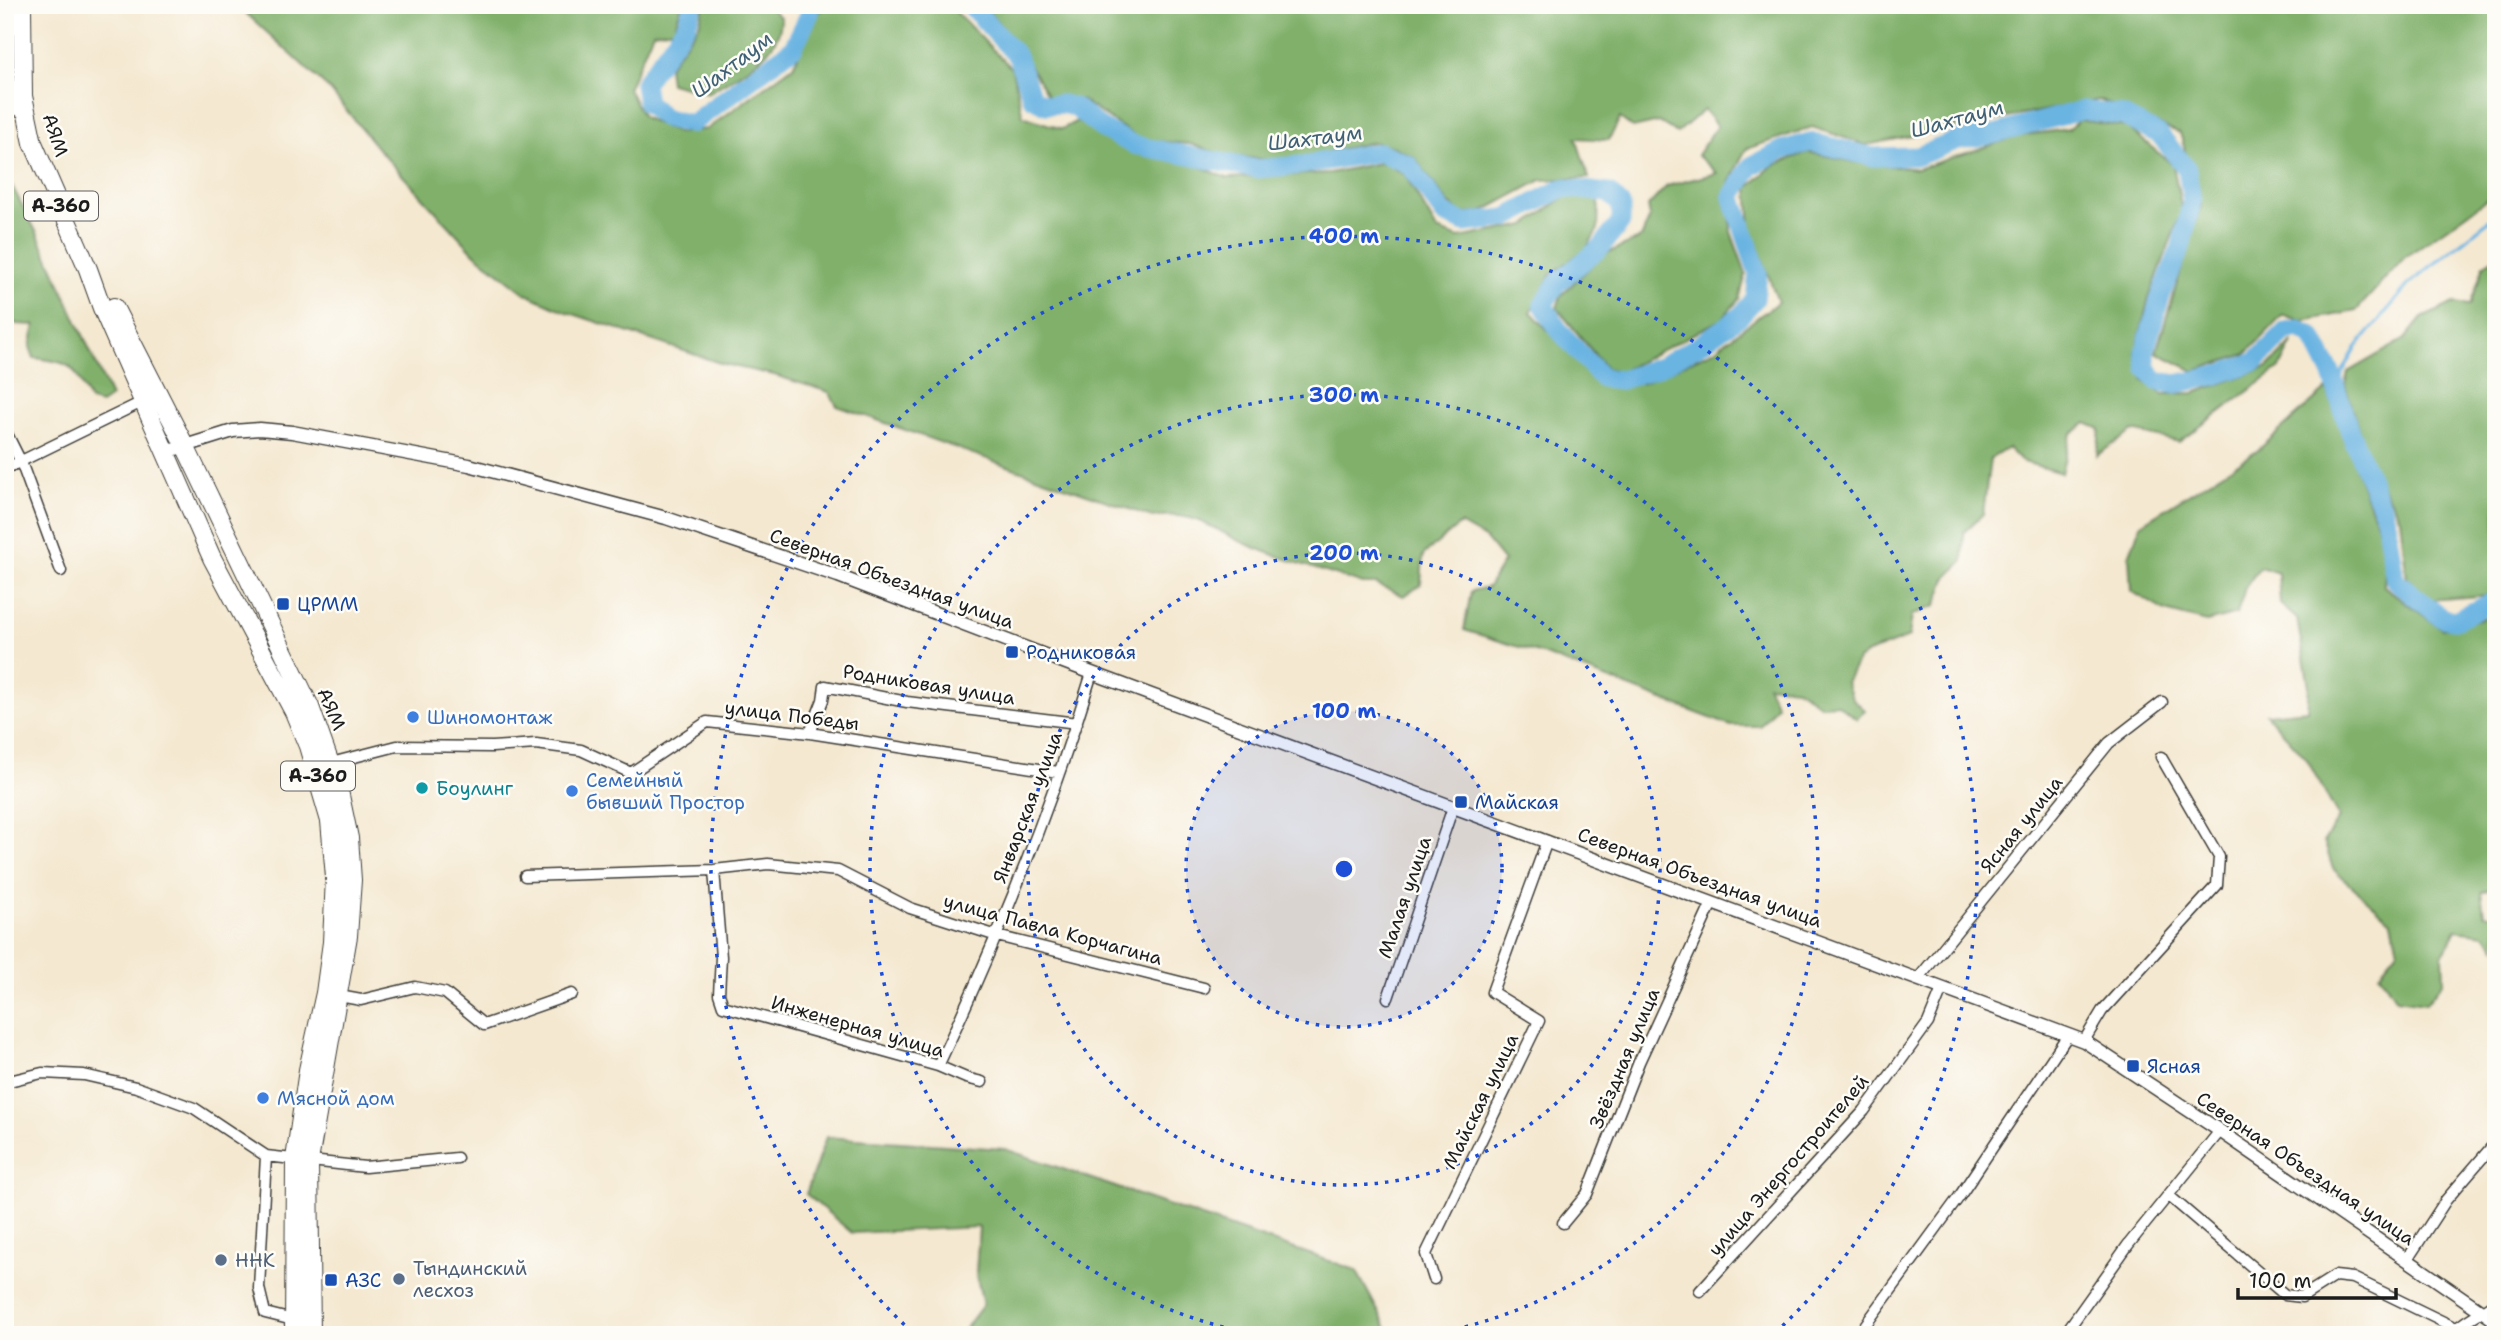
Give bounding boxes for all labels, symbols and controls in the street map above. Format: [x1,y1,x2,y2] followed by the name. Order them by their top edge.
[685,25,779,105] water label: Шахтаум
[1907,93,2007,145] water label: Шахтаум
[37,110,74,160] street label: АЯМ
[1266,118,1364,158] water label: Шахтаум
[24,191,98,220] road number: А-360
[1309,222,1379,250] text: 400 m
[1309,381,1379,409] text: 300 m
[766,523,1018,634] street label: Северная Объездная улица
[1309,539,1379,567] text: 200 m
[297,592,358,617] place label: ЦРММ
[275,596,291,612] marker: ЦРММ
[1026,640,1136,665] place label: Родниковая
[1004,644,1020,660] marker: Родниковая
[841,659,1017,710] street label: Родниковая улица
[311,684,352,734] street label: АЯМ
[723,695,861,736] street label: улица Победы
[1312,697,1376,725] text: 100 m
[427,705,553,730] place label: Шиномонтаж
[405,709,421,725] marker: Шиномонтаж
[987,728,1068,887] street label: Январская улица
[281,762,355,790] road number: А-360
[586,768,745,815] place label: Семейный бывший Простор
[1975,771,2068,878] street label: Ясная улица
[436,776,514,801] place label: Боулинг
[414,780,430,796] marker: Боулинг
[564,783,580,799] marker: Семейный бывший Простор
[1475,790,1559,815] place label: Майская
[1453,794,1469,810] marker: Майская
[1574,822,1826,933] street label: Северная Объездная улица
[1372,833,1437,961] street label: Малая улица
[1332,857,1356,881] centre of rings
[941,888,1165,971] street label: улица Павла Корчагина
[1584,984,1665,1132] street label: Звёздная улица
[768,990,948,1063] street label: Инженерная улица
[1437,1029,1524,1173] street label: Майская улица
[2147,1054,2201,1079] place label: Ясная
[2125,1058,2141,1074] marker: Ясная
[1703,1069,1874,1261] street label: улица Энергостроителей
[277,1086,395,1111] place label: Мясной дом
[2192,1086,2420,1251] street label: Северная Объездная улица
[255,1090,271,1106] marker: Мясной дом
[235,1248,275,1273] place label: ННК
[213,1252,229,1268] marker: ННК
[413,1256,527,1303] place label: Тындинский лесхоз
[2238,1256,2396,1300] scale bar
[2249,1267,2312,1295] text: 100 m
[345,1268,381,1293] place label: АЗС
[391,1271,407,1287] marker: Тындинский лесхоз
[323,1272,339,1288] marker: АЗС

